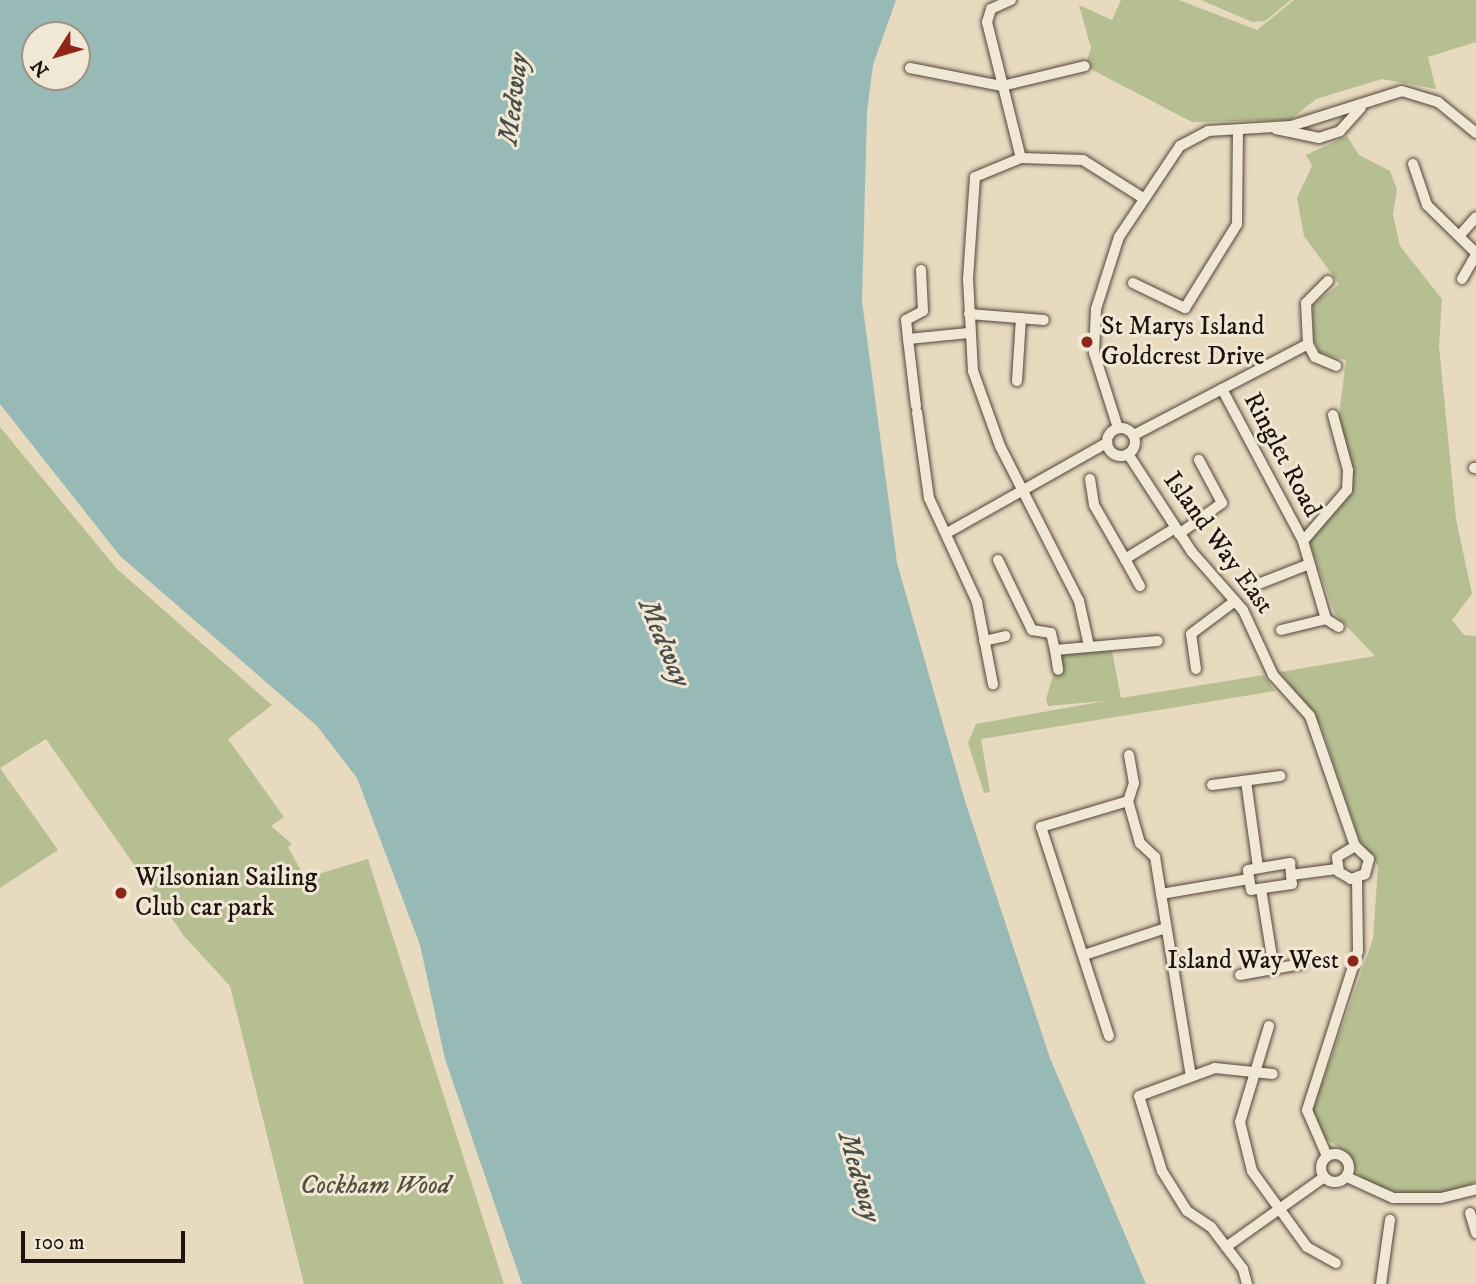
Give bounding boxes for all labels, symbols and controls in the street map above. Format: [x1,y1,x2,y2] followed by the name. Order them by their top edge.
[21,21,91,91] north arrow
[492,51,536,147] water label: Medway
[27,55,54,81] text: N
[1101,311,1265,372] place label: St Marys Island Goldcrest Drive
[1079,334,1095,350] marker: St Marys Island Goldcrest Drive
[1236,387,1328,523] street label: Ringlet Road
[1156,466,1280,620] street label: Island Way East
[631,594,697,692] water label: Medway
[135,862,317,924] place label: Wilsonian Sailing Club car park
[113,885,129,901] marker: Wilsonian Sailing Club car park
[1167,945,1339,977] place label: Island Way West
[1345,953,1361,969] marker: Island Way West
[830,1128,888,1226] water label: Medway
[300,1170,450,1202] park label: Cockham Wood
[24,1218,189,1262] scale bar
[34,1230,85,1256] text: 100 m

